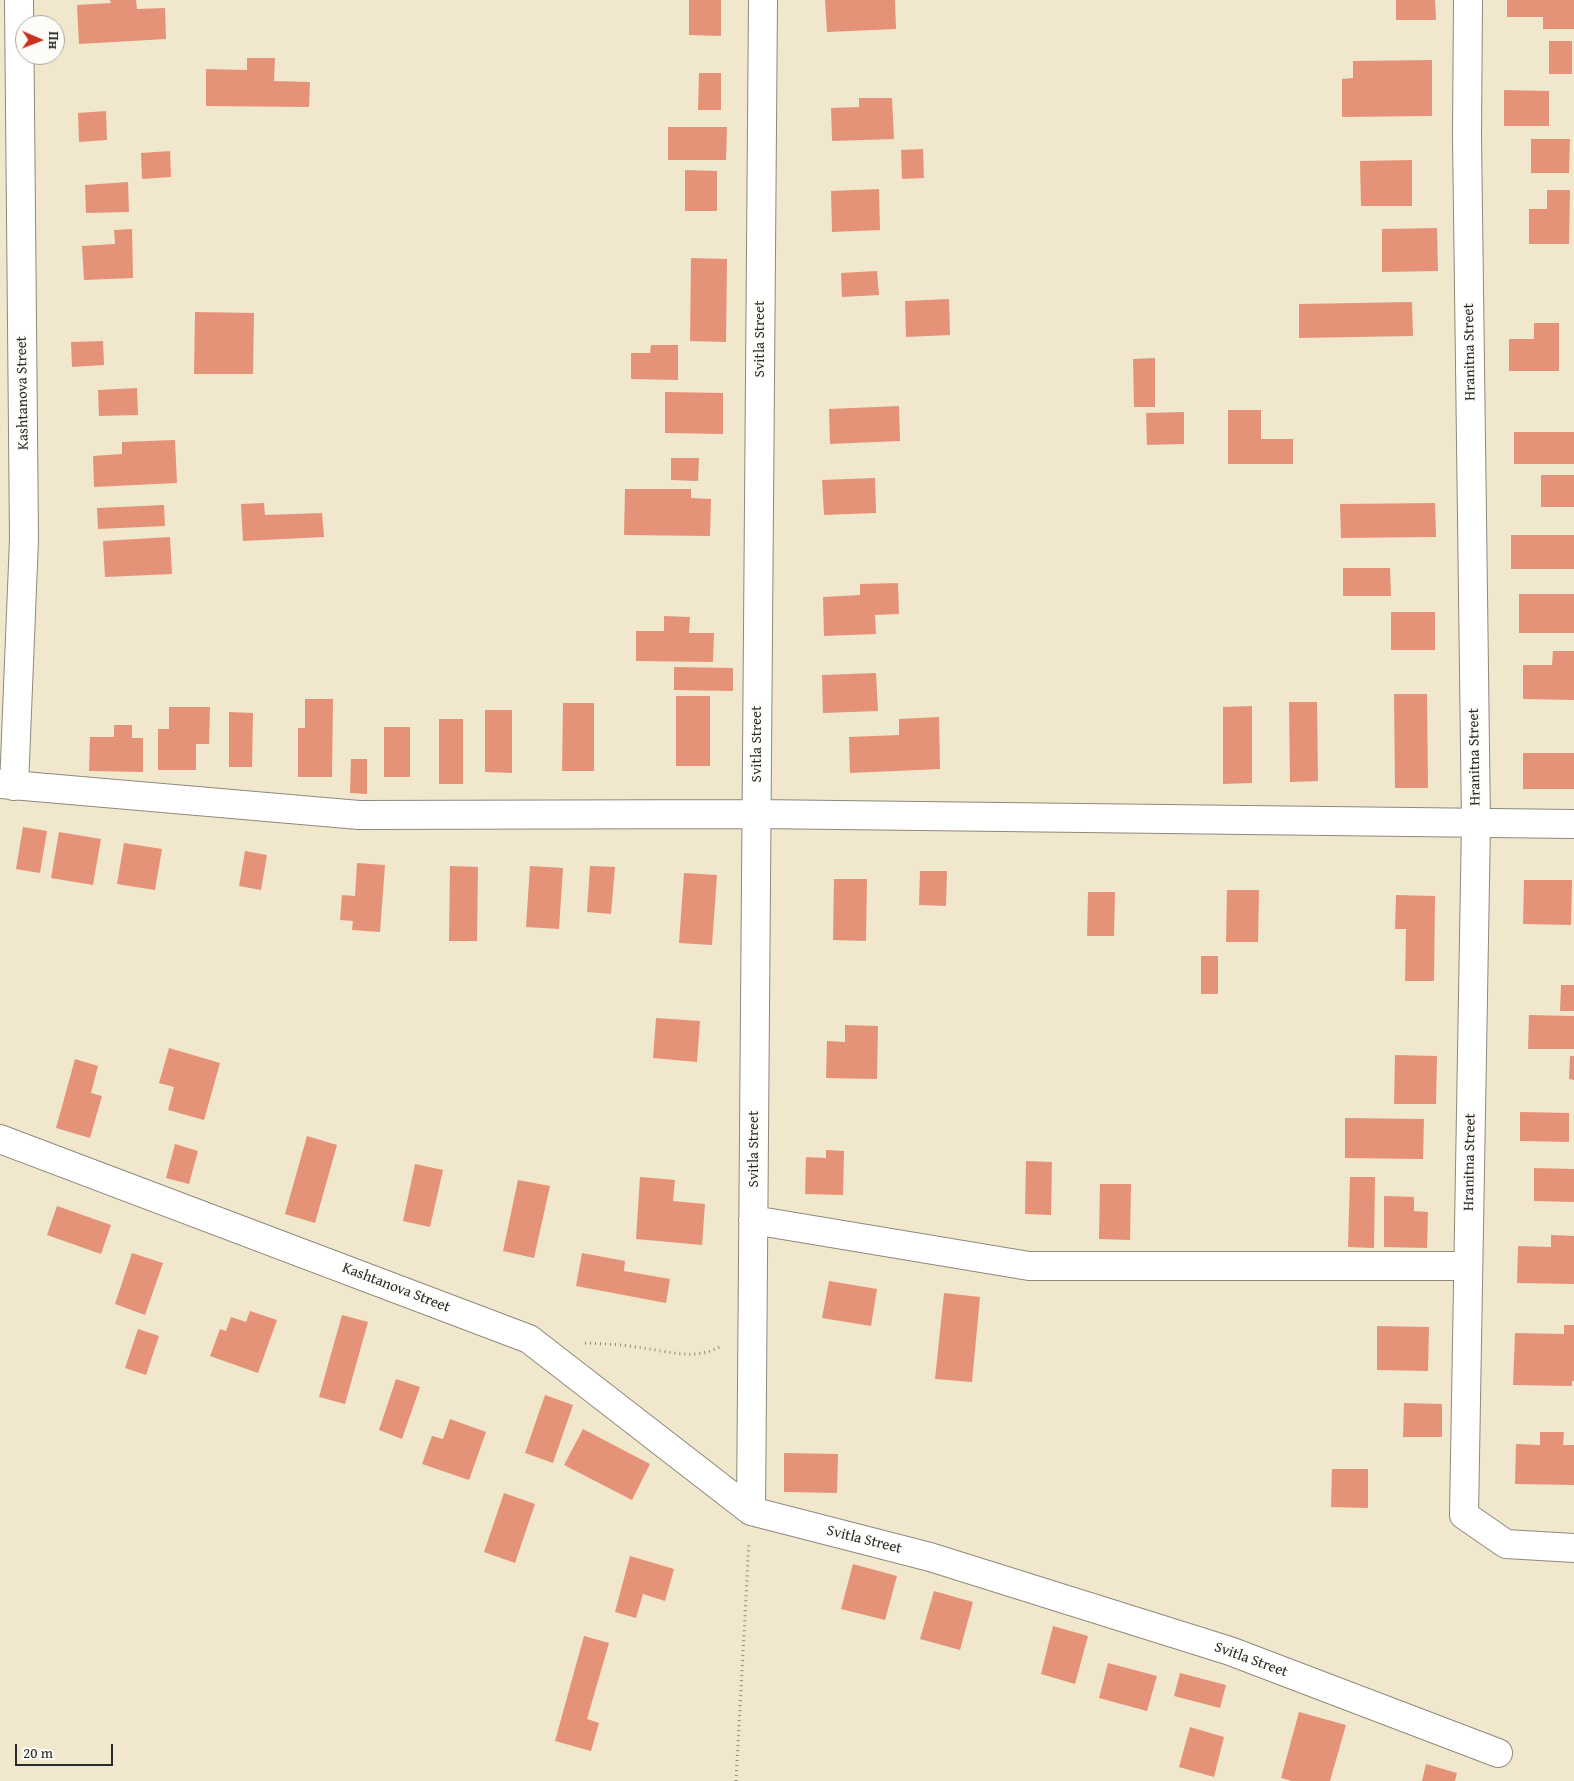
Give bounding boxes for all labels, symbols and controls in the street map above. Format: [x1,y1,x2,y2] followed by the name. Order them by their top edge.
[15,15,65,65] north arrow
[44,31,64,49] text: Пн
[751,301,769,377] street label: Svitla Street
[1460,303,1480,401] street label: Hranitna Street
[13,336,33,450] street label: Kashtanova Street
[748,706,766,782] street label: Svitla Street
[1465,708,1485,806] street label: Hranitna Street
[745,1111,763,1187] street label: Svitla Street
[1460,1113,1480,1211] street label: Hranitna Street
[340,1259,452,1317] street label: Kashtanova Street
[825,1522,903,1558] street label: Svitla Street
[1212,1638,1290,1682] street label: Svitla Street
[18,1734,115,1766] scale bar
[23,1742,53,1763] text: 20 m

